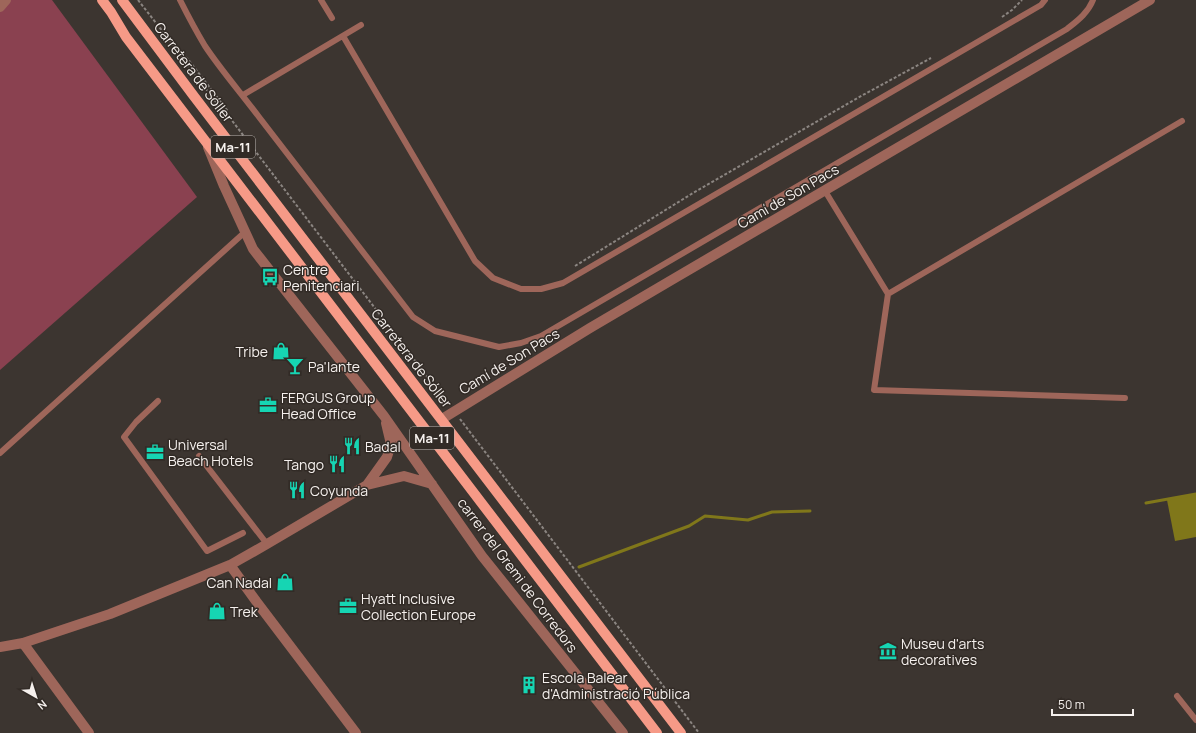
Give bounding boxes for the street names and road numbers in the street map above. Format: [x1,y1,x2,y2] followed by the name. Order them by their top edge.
[150,18,238,126] street label: Carretera de Sóller
[211,136,255,158] road number: Ma-11
[734,159,842,233] street label: Camí de Son Pacs
[367,305,457,411] street label: Carretera de Sóller
[455,323,563,399] street label: Camí de Son Pacs
[410,427,454,449] road number: Ma-11
[454,494,582,656] street label: carrer del Gremi de Corredors

